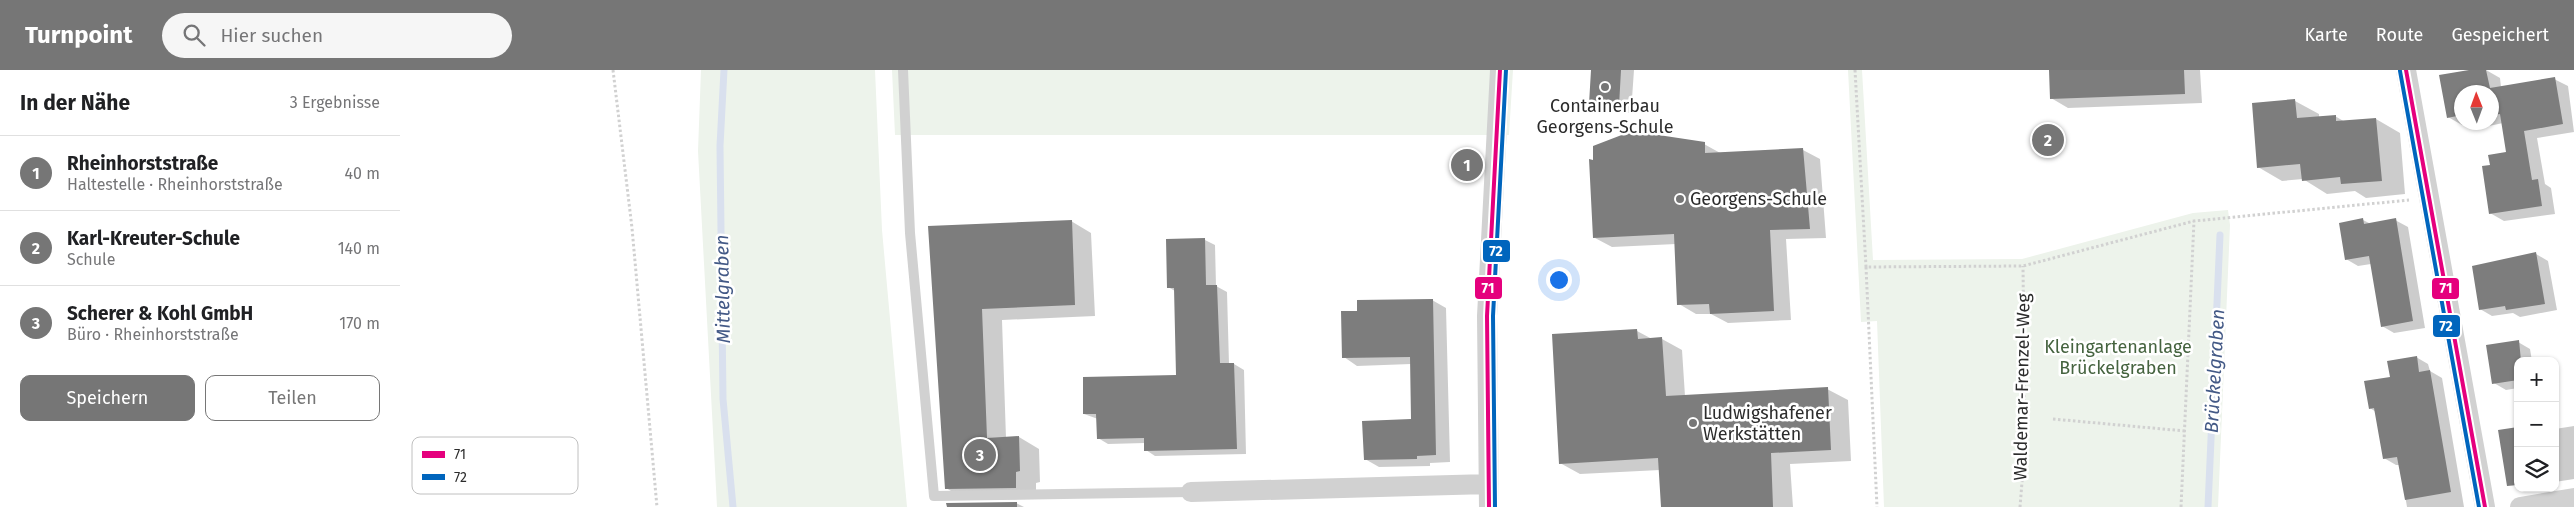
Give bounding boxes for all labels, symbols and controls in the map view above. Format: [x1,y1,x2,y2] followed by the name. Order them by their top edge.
[162,13,512,58] search box
[25,21,132,49] text: Turnpoint
[180,21,208,49] icon: search
[220,24,323,47] text: Hier suchen
[2305,24,2348,46] text: Karte
[2376,24,2423,46] text: Route
[2451,24,2549,46] text: Gespeichert
[1599,81,1611,93] marker: Containerbau Georgens-Schule
[2454,85,2499,130] north arrow
[20,90,130,116] text: In der Nähe
[290,93,380,112] text: 3 Ergebnisse
[1537,95,1673,138] place label: Containerbau Georgens-Schule
[2032,121,2064,159] pin: 2
[1451,146,1483,184] pin: 1
[67,152,218,175] text: Rheinhorststraße
[32,164,40,183] text: 1
[345,164,380,183] text: 40 m
[67,175,283,194] text: Haltestelle · Rheinhorststraße
[1690,188,1827,210] place label: Georgens-Schule
[1674,193,1686,205] marker: Georgens-Schule
[67,227,240,250] text: Karl-Kreuter-Schule
[710,234,735,343] water label: Mittelgraben
[32,239,40,258] text: 2
[338,239,380,258] text: 140 m
[1482,239,1511,263] line badge: 72
[1489,243,1503,260] text: 72
[67,250,115,269] text: Schule
[1546,267,1572,293] your location
[1474,276,1503,300] line badge: 71
[2431,277,2460,300] line badge: 71
[1482,280,1494,297] text: 71
[2440,280,2452,297] text: 71
[2009,293,2035,481] street label: Waldemar-Frenzel-Weg
[67,302,253,325] text: Scherer & Kohl GmbH
[2200,308,2229,434] water label: Brückelgraben
[32,314,40,333] text: 3
[339,314,380,333] text: 170 m
[2432,314,2461,338] line badge: 72
[2439,318,2453,335] text: 72
[67,325,239,344] text: Büro · Rheinhorststraße
[2044,336,2192,379] park label: Kleingartenanlage Brückelgraben
[2514,357,2559,492] map controls
[2514,357,2559,402] button: +
[20,375,195,421] button: Speichern
[205,375,380,421] button: Teilen
[1703,402,1832,445] place label: Ludwigshafener Werkstätten
[2514,402,2559,447] button: −
[1687,417,1699,429] marker: Ludwigshafener Werkstätten
[964,436,996,474] pin: 3
[412,437,578,494] legend
[454,446,466,463] text: 71
[2514,447,2559,492] button: layers
[454,469,467,486] text: 72

